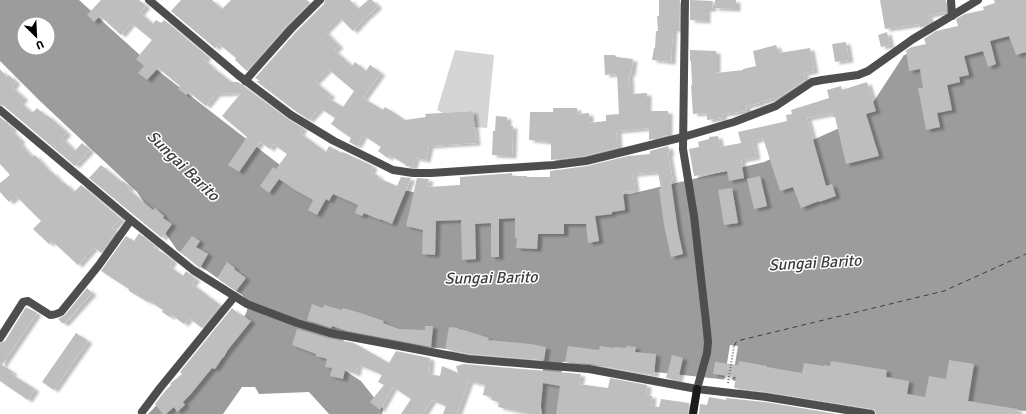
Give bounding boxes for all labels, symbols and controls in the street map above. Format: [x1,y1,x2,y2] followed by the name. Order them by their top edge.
[16,16,56,56] north arrow
[34,37,46,52] text: U
[143,127,224,206] water label: Sungai Barito
[768,251,863,275] water label: Sungai Barito
[444,267,538,289] water label: Sungai Barito

